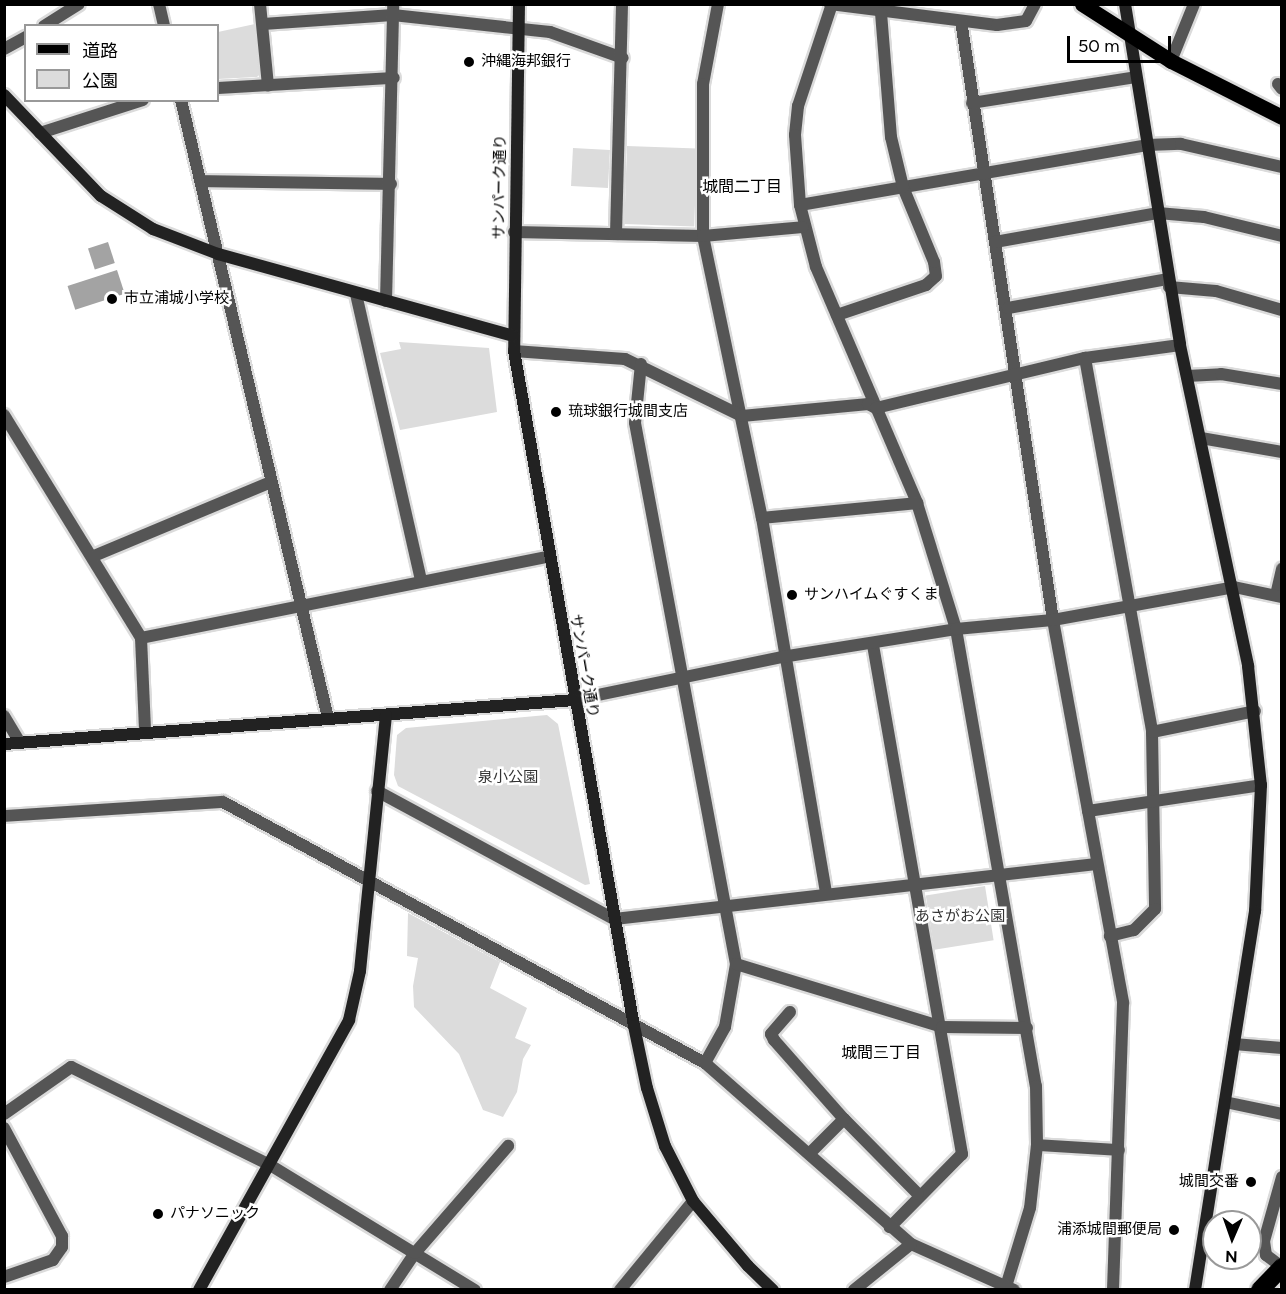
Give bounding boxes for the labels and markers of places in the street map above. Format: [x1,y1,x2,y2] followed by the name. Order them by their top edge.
[481,53,571,71] place label: 沖縄海邦銀行
[462,55,476,69] marker: 沖縄海邦銀行
[124,290,229,308] place label: 市立浦城小学校
[105,292,119,306] marker: 市立浦城小学校
[568,403,688,421] place label: 琉球銀行城間支店
[549,405,563,419] marker: 琉球銀行城間支店
[804,586,939,604] place label: サンハイムぐすくま
[785,588,799,602] marker: サンハイムぐすくま
[1179,1173,1239,1191] place label: 城間交番
[1244,1175,1258,1189] marker: 城間交番
[170,1205,260,1223] place label: パナソニック
[151,1207,165,1221] marker: パナソニック
[1057,1221,1162,1239] place label: 浦添城間郵便局
[1167,1223,1181,1237] marker: 浦添城間郵便局

